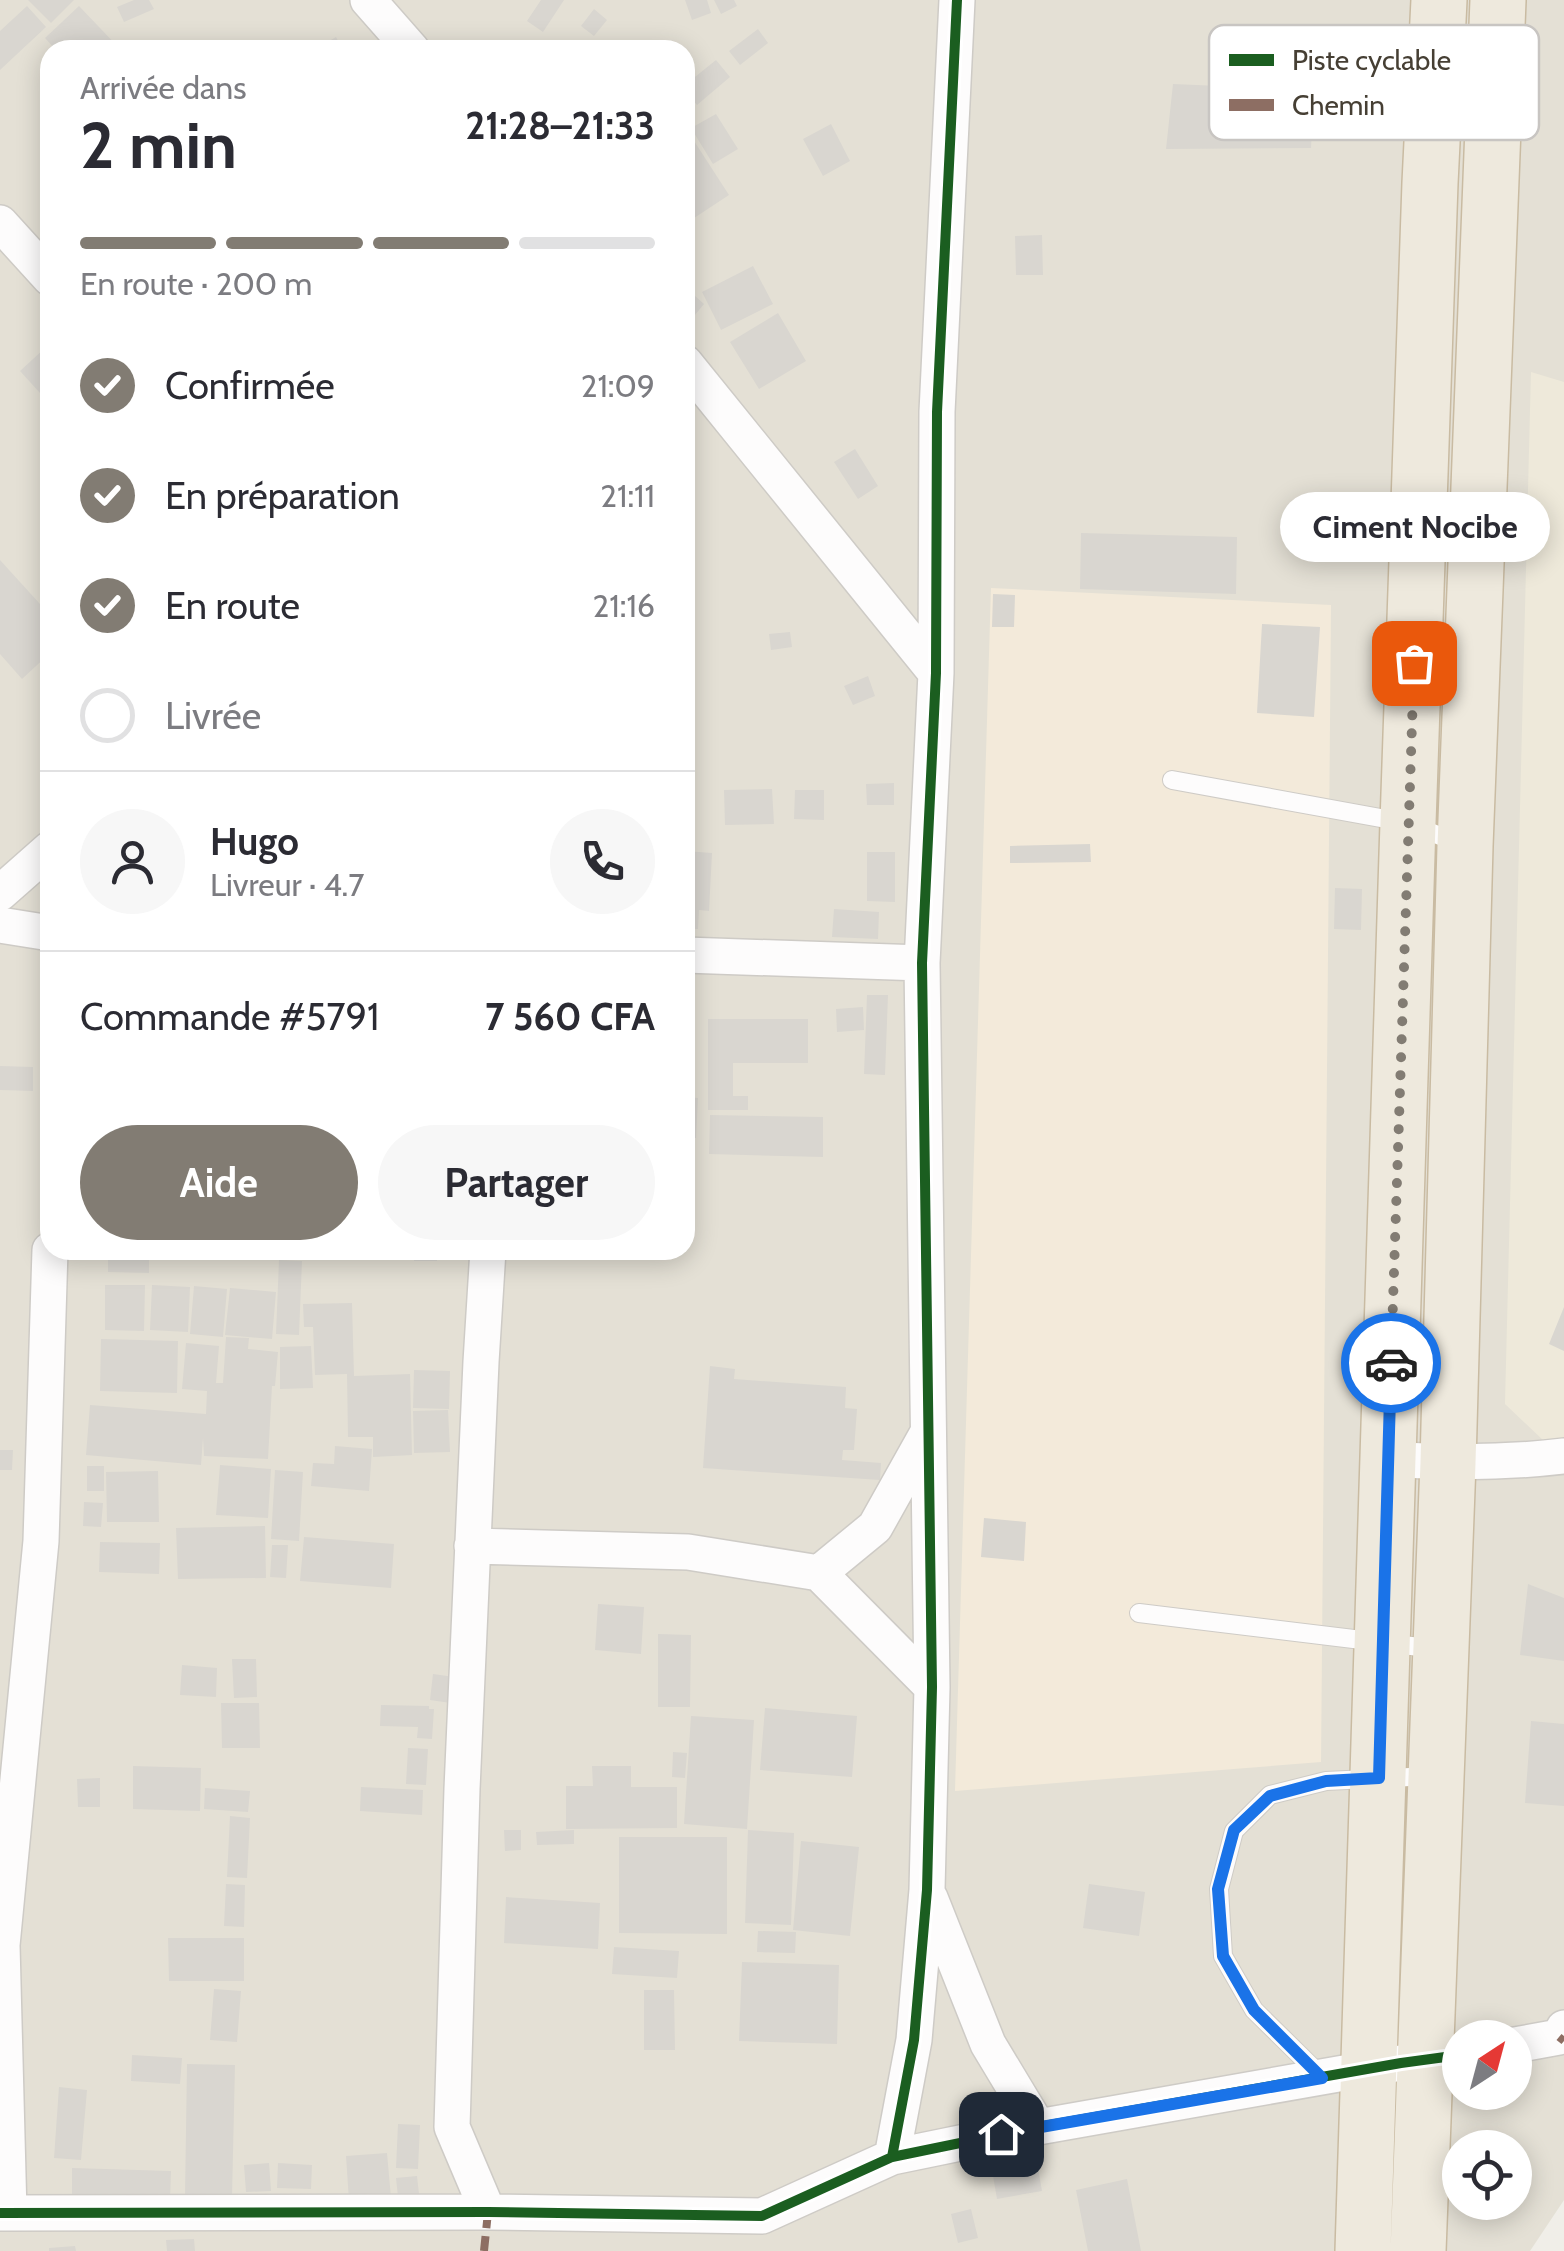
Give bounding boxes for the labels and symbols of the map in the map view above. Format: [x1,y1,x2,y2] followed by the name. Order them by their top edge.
[1209,25,1539,140] legend
[1292,43,1451,77] text: Piste cyclable
[1292,88,1385,122] text: Chemin
[1279,493,1549,563] callout: Ciment Nocibe
[1372,621,1457,706] pin
[1341,1313,1441,1413] courier
[1442,2020,1532,2110] north arrow
[959,2092,1044,2177] pin

